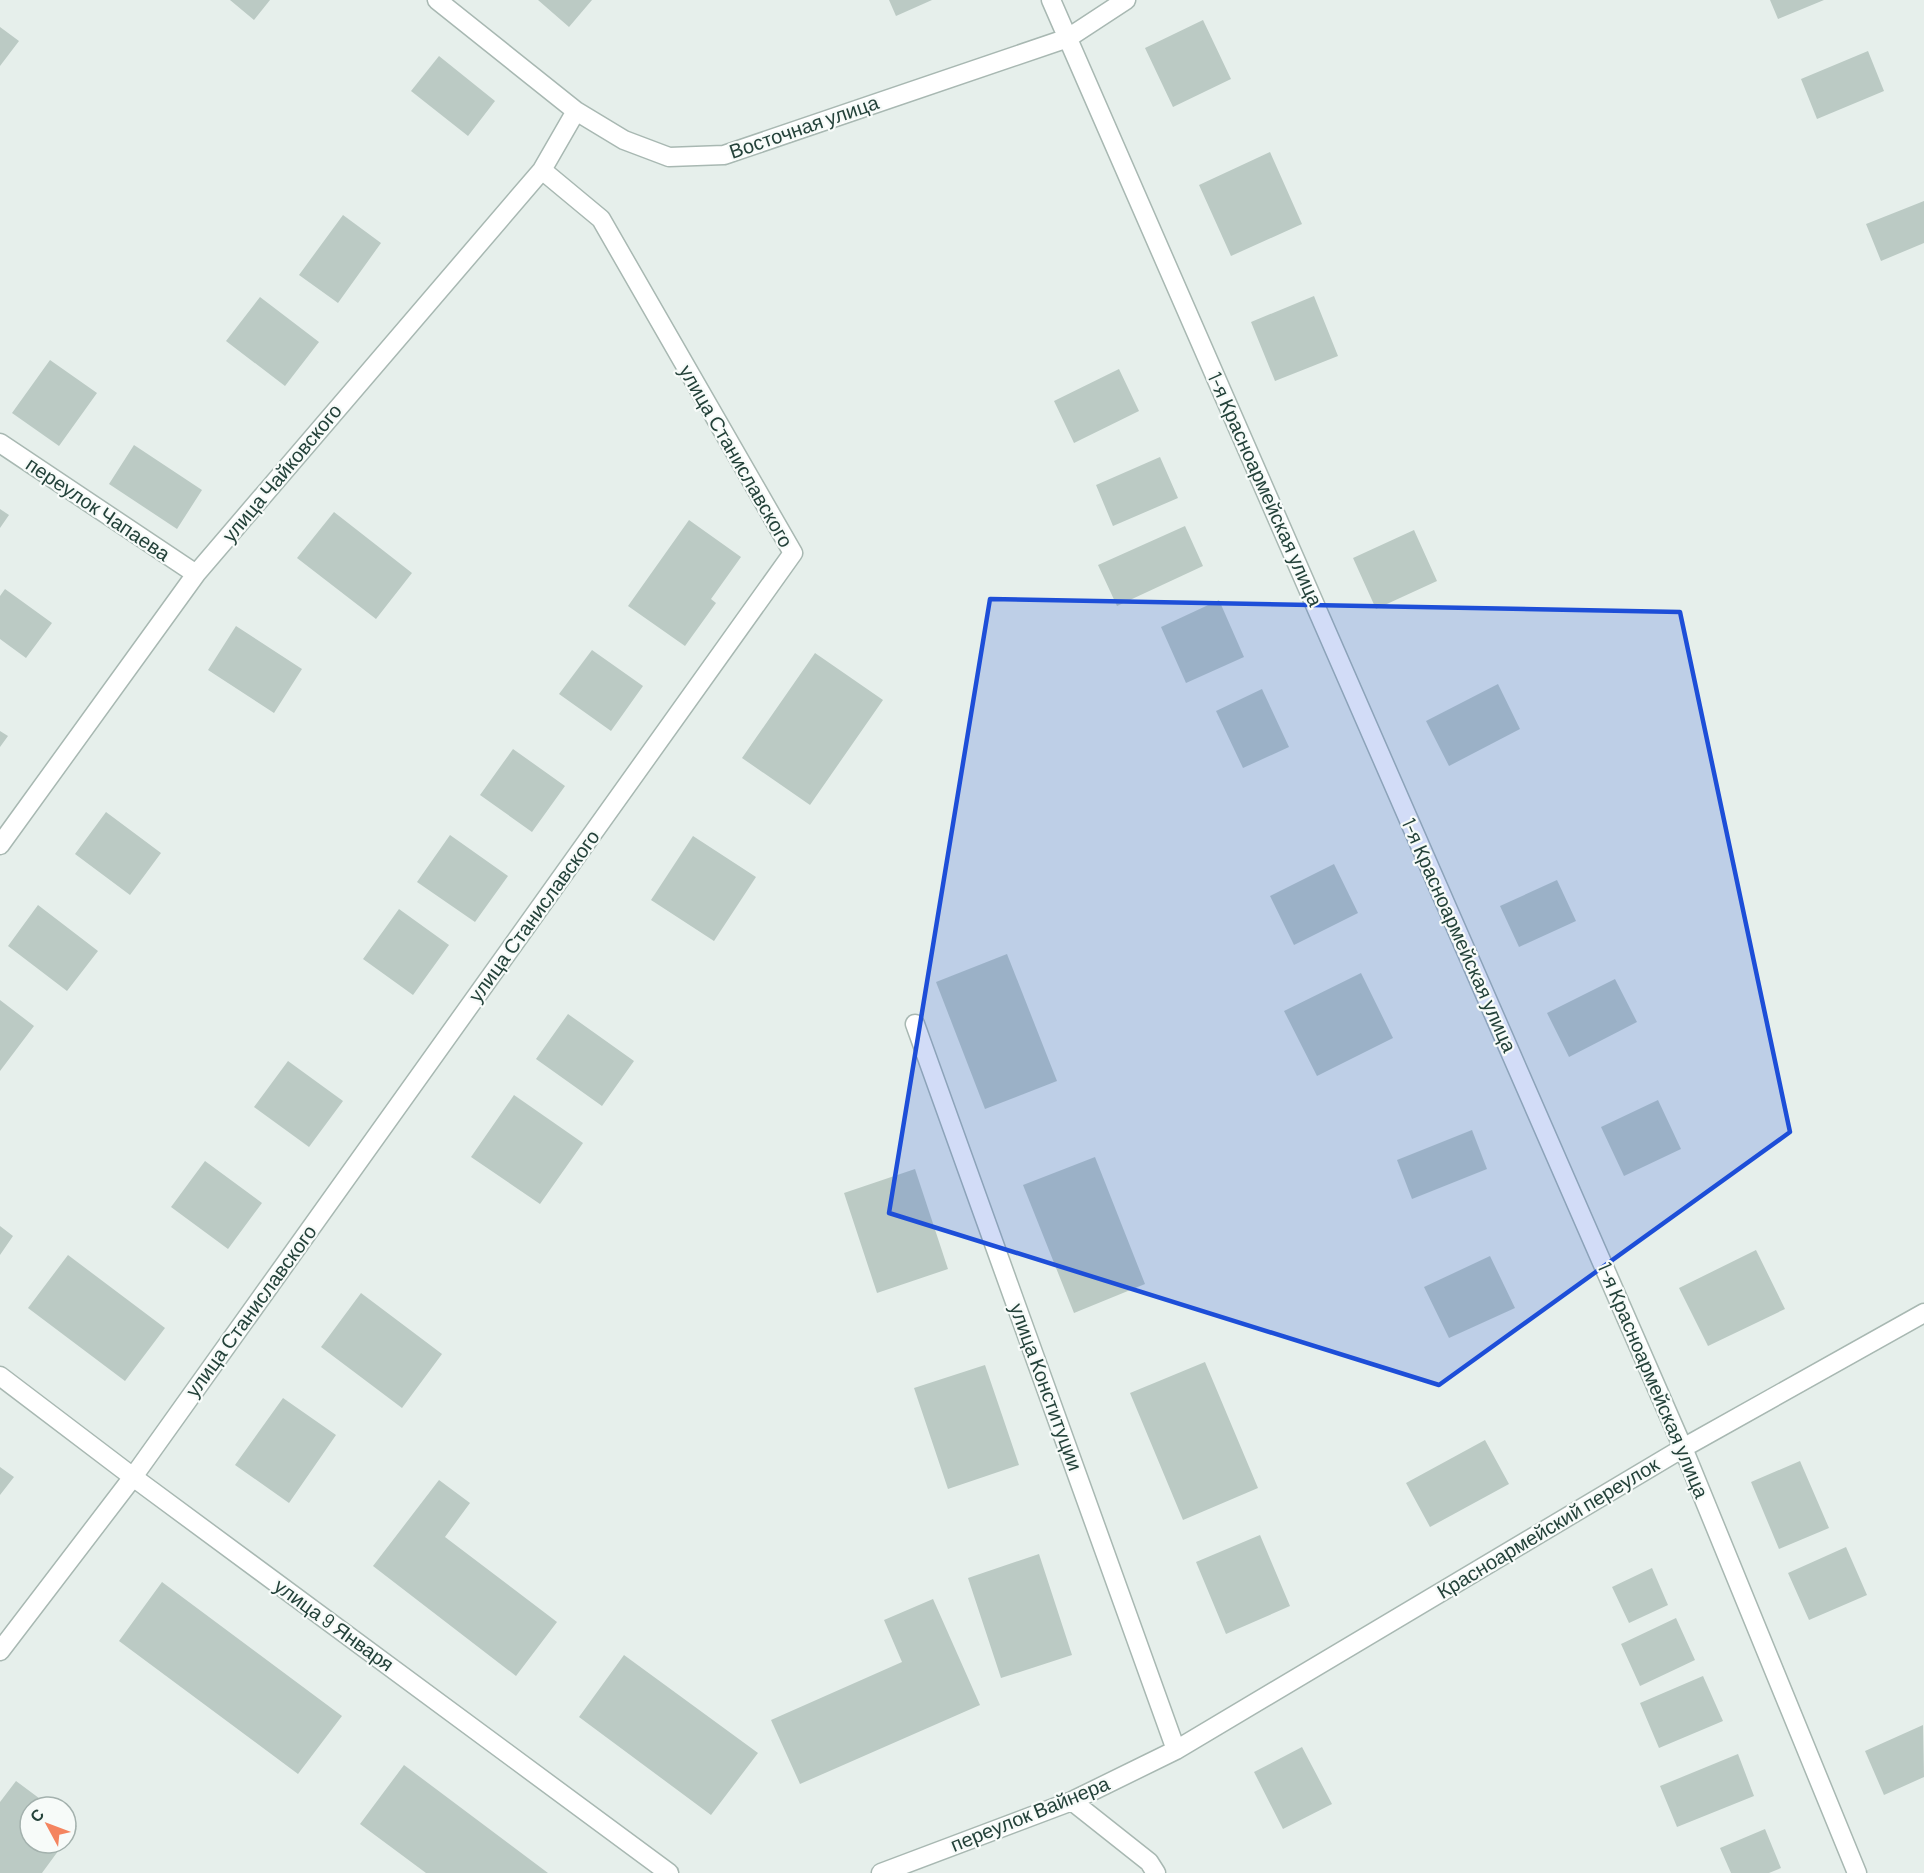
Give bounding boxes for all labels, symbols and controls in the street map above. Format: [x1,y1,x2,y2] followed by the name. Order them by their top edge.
[726,89,882,163] street label: Восточная улица
[675,360,799,551] street label: улица Станиславского
[1203,368,1329,610] street label: 1-я Красноармейская улица
[216,398,346,546] street label: улица Чайковского
[22,451,176,566] street label: переулок Чапаева
[1397,814,1523,1056] street label: 1-я Красноармейская улица
[463,825,604,1006] street label: улица Станиславского
[180,1220,321,1401] street label: улица Станиславского
[1593,1258,1715,1502] street label: 1-я Красноармейская улица
[1006,1300,1088,1474] street label: улица Конституции
[1432,1451,1663,1603] street label: Красноармейский переулок
[270,1573,399,1676] street label: улица 9 Января
[947,1770,1113,1856] street label: переулок Вайнера
[18,1795,78,1855] north arrow
[25,1804,48,1825] text: С

